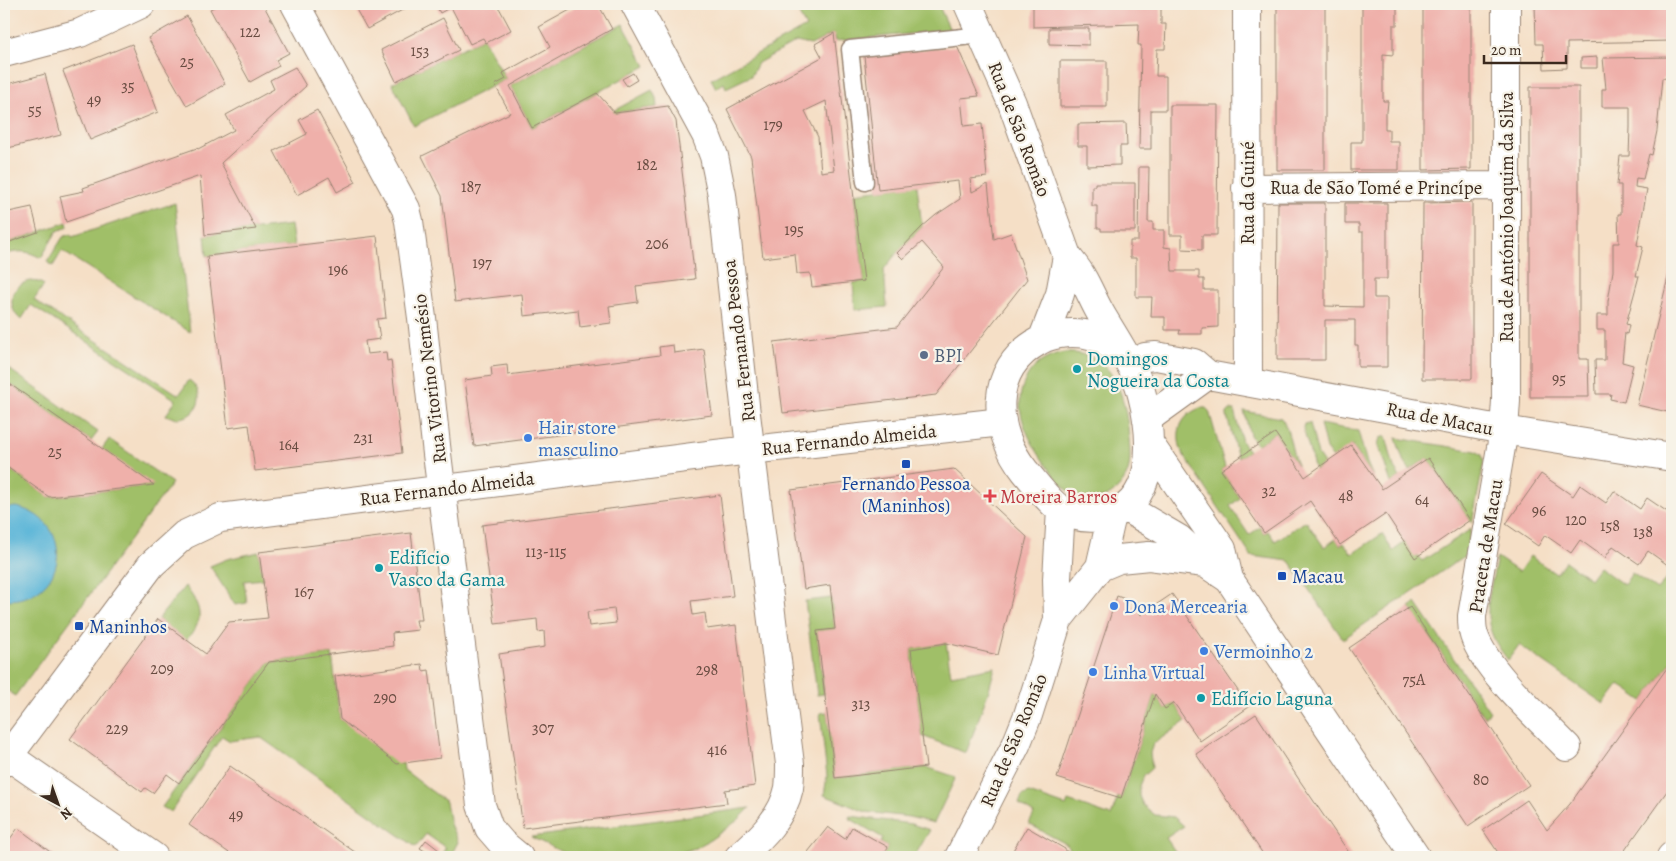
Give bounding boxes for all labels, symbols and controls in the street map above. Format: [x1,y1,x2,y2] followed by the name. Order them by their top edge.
[240,21,261,43] house number: 122
[1484,32,1566,64] scale bar
[410,40,430,62] house number: 153
[1491,40,1522,60] text: 20 m
[180,51,194,73] house number: 25
[981,58,1057,201] street label: Rua de São Romão
[121,75,135,97] house number: 35
[87,89,101,111] house number: 49
[1494,91,1520,342] street label: Rua de António Joaquim da Silva
[28,99,42,121] house number: 55
[763,114,783,136] house number: 179
[1235,141,1261,245] street label: Rua da Guiné
[637,154,658,176] house number: 182
[1270,175,1482,201] street label: Rua de São Tomé e Princípe
[461,176,481,198] house number: 187
[784,219,804,241] house number: 195
[645,233,669,255] house number: 206
[472,252,492,274] house number: 197
[716,258,762,424] street label: Rua Fernando Pessoa
[328,259,348,281] house number: 196
[407,293,453,465] street label: Rua Vitorino Nemésio
[934,343,963,369] place label: BPI
[1087,346,1230,394] place label: Domingos Nogueira da Costa
[918,349,930,361] marker: BPI
[1071,363,1083,375] marker: Domingos Nogueira da Costa
[1552,368,1566,390] house number: 95
[1384,396,1496,442] street label: Rua de Macau
[538,415,619,463] place label: Hair store masculino
[760,418,938,462] street label: Rua Fernando Almeida
[353,427,373,449] house number: 231
[522,432,534,444] marker: Hair store masculino
[279,434,299,456] house number: 164
[48,441,62,463] house number: 25
[900,458,912,470] marker: Fernando Pessoa (Maninhos)
[358,465,536,513] street label: Rua Fernando Almeida
[841,471,971,519] place label: Fernando Pessoa (Maninhos)
[1463,476,1510,615] street label: Praceta de Macau
[1262,480,1277,502] house number: 32
[1000,484,1118,510] place label: Moreira Barros
[1338,485,1354,507] house number: 48
[1415,489,1429,511] house number: 64
[984,490,996,502] marker: Moreira Barros
[1532,500,1546,522] house number: 96
[1565,509,1587,531] house number: 120
[1600,515,1620,537] house number: 158
[1633,521,1653,543] house number: 138
[525,541,567,563] house number: 113-115
[388,545,506,593] place label: Edifício Vasco da Gama
[373,562,385,574] marker: Edifício Vasco da Gama
[1292,564,1344,590] place label: Macau
[1276,570,1288,582] marker: Macau
[294,581,314,603] house number: 167
[1124,594,1248,620] place label: Dona Mercearia
[1108,600,1120,612] marker: Dona Mercearia
[89,614,167,640] place label: Maninhos
[73,620,85,632] marker: Maninhos
[1213,639,1313,665] place label: Vermoinho 2
[1198,645,1210,657] marker: Vermoinho 2
[150,658,174,680] house number: 209
[696,659,718,681] house number: 298
[1103,660,1205,686] place label: Linha Virtual
[1087,666,1099,678] marker: Linha Virtual
[1403,669,1426,691] house number: 75A
[974,670,1054,811] street label: Rua de São Romão
[1211,686,1333,712] place label: Edifício Laguna
[373,687,397,709] house number: 290
[1195,692,1207,704] marker: Edifício Laguna
[852,693,870,715] house number: 313
[532,717,554,739] house number: 307
[106,718,128,740] house number: 229
[707,739,727,761] house number: 416
[1473,769,1489,791] house number: 80
[32,778,82,828] north arrow
[56,803,76,824] text: N
[229,804,243,826] house number: 49

